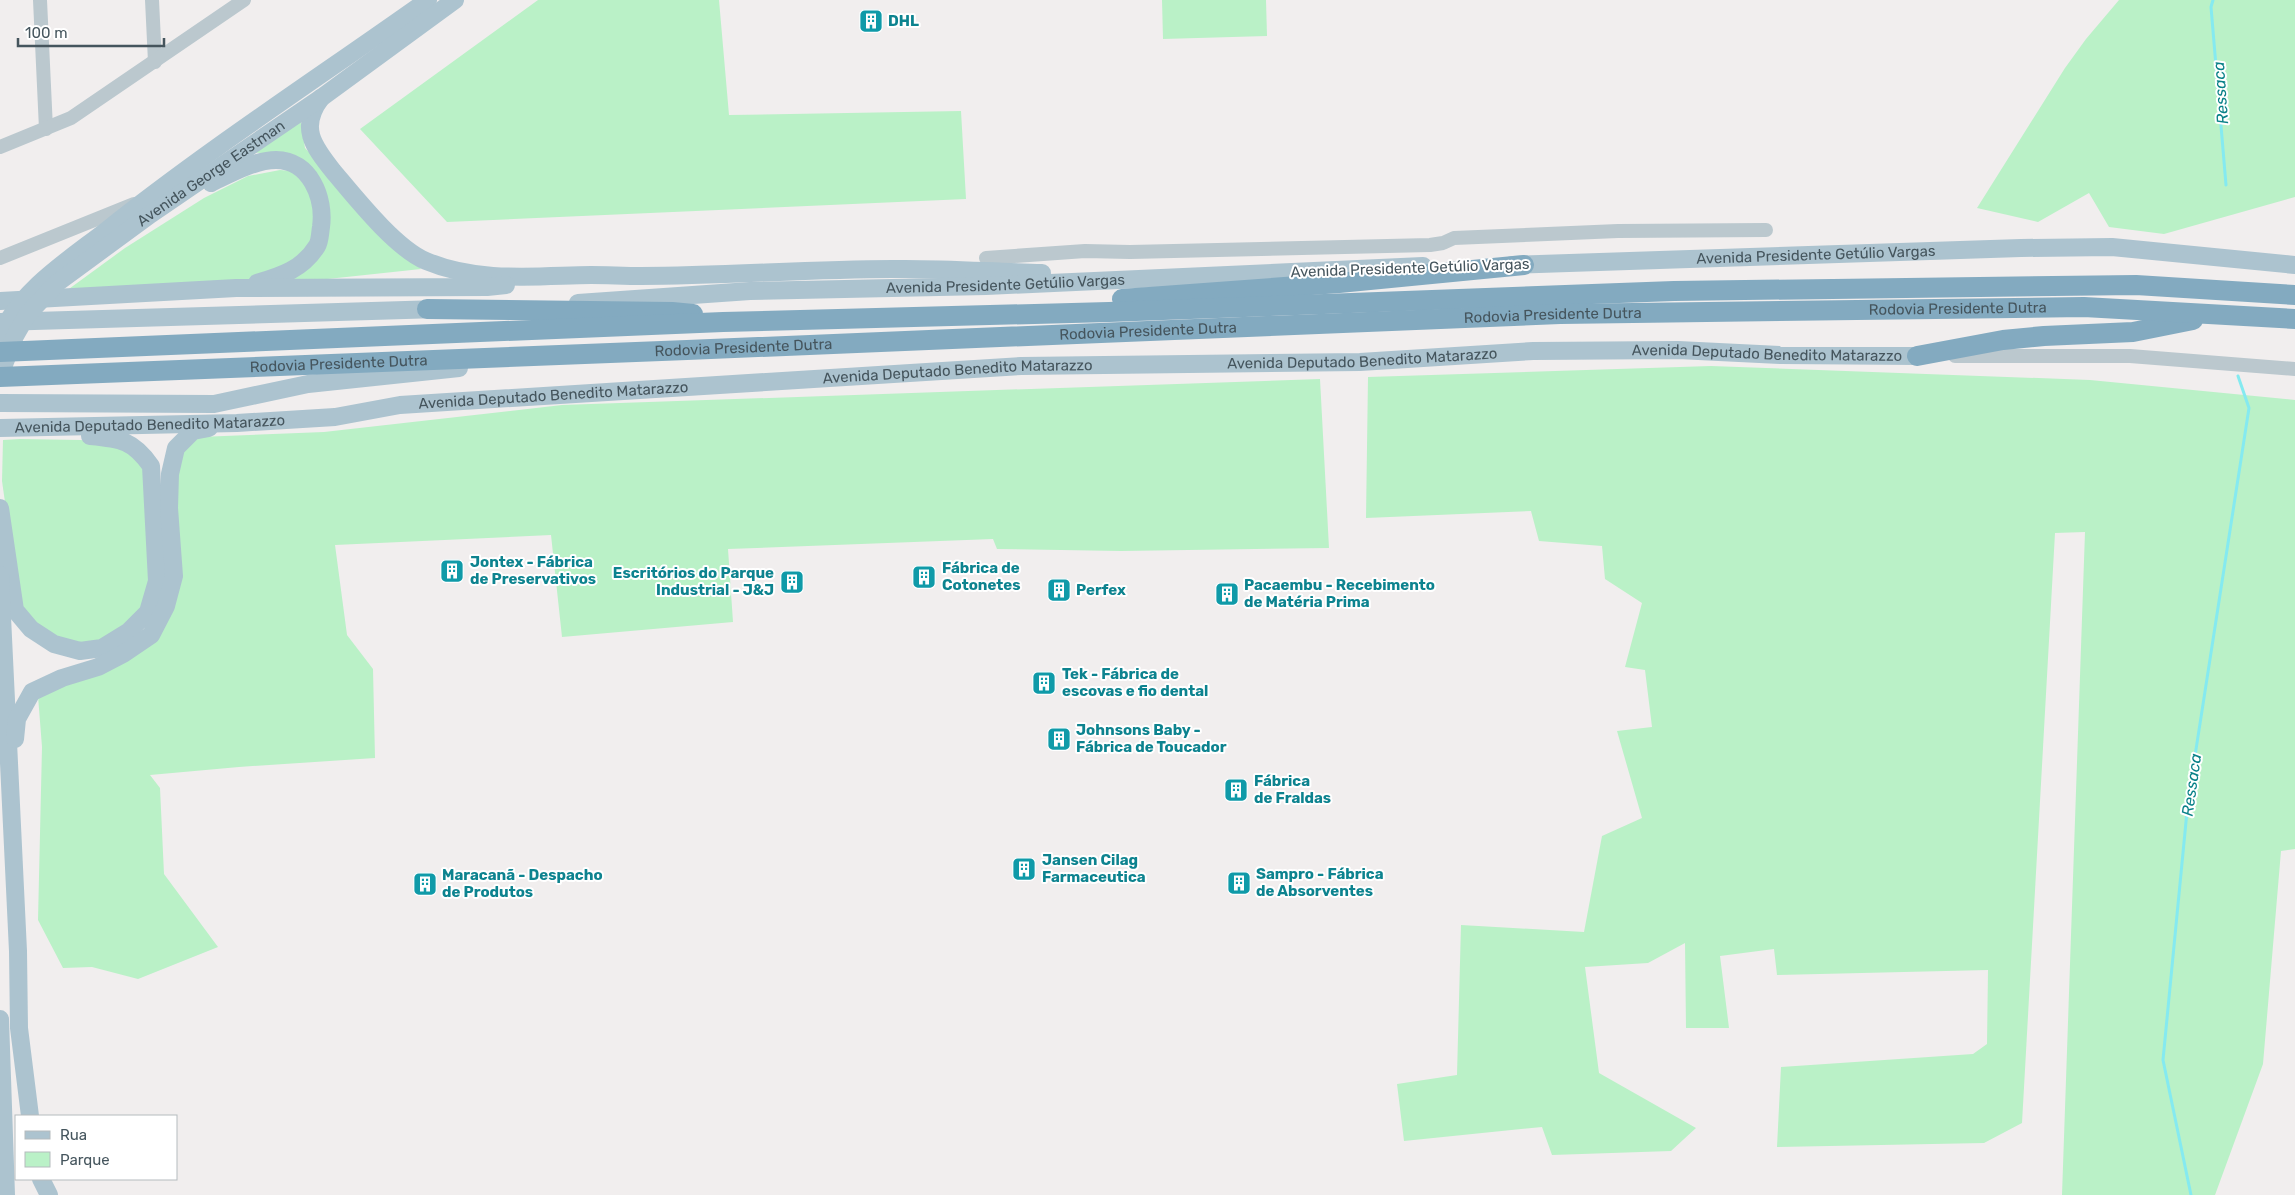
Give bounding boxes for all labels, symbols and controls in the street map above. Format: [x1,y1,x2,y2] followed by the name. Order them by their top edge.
[858,8,884,34] building icon: DHL
[888,12,919,30] place label: DHL
[18,15,164,47] scale bar
[25,24,67,42] text: 100 m
[2209,61,2232,125] water label: Ressaca
[134,116,288,230] street label: Avenida George Eastman
[1696,242,1936,268] street label: Avenida Presidente Getúlio Vargas
[1290,255,1530,281] street label: Avenida Presidente Getúlio Vargas
[886,271,1126,297] street label: Avenida Presidente Getúlio Vargas
[1869,299,2047,319] street label: Rodovia Presidente Dutra
[1464,304,1642,327] street label: Rodovia Presidente Dutra
[1059,318,1237,344] street label: Rodovia Presidente Dutra
[654,335,833,360] street label: Rodovia Presidente Dutra
[1632,341,1902,365] street label: Avenida Deputado Benedito Matarazzo
[1227,344,1498,373] street label: Avenida Deputado Benedito Matarazzo
[250,351,428,376] street label: Rodovia Presidente Dutra
[822,356,1093,387] street label: Avenida Deputado Benedito Matarazzo
[418,378,689,413] street label: Avenida Deputado Benedito Matarazzo
[15,411,286,437] street label: Avenida Deputado Benedito Matarazzo
[470,553,596,588] place label: Jontex - Fábrica de Preservativos
[439,558,465,584] building icon: Jontex - Fábrica de Preservativos
[942,559,1021,594] place label: Fábrica de Cotonetes
[613,564,774,599] place label: Escritórios do Parque Industrial - J&J
[911,564,937,590] building icon: Fábrica de Cotonetes
[779,569,805,595] building icon: Escritórios do Parque Industrial - J&J
[1244,576,1435,611] place label: Pacaembu - Recebimento de Matéria Prima
[1046,577,1072,603] building icon: Perfex
[1076,581,1126,599] place label: Perfex
[1214,581,1240,607] building icon: Pacaembu - Recebimento de Matéria Prima
[1062,665,1208,700] place label: Tek - Fábrica de escovas e fio dental
[1031,670,1057,696] building icon: Tek - Fábrica de escovas e fio dental
[1076,721,1227,756] place label: Johnsons Baby - Fábrica de Toucador
[1046,726,1072,752] building icon: Johnsons Baby - Fábrica de Toucador
[2178,752,2205,818] water label: Ressaca
[1254,772,1331,807] place label: Fábrica de Fraldas
[1223,777,1249,803] building icon: Fábrica de Fraldas
[1042,851,1146,886] place label: Jansen Cilag Farmaceutica
[1011,856,1037,882] building icon: Jansen Cilag Farmaceutica
[1256,865,1384,900] place label: Sampro - Fábrica de Absorventes
[442,866,603,901] place label: Maracanã - Despacho de Produtos
[1226,870,1252,896] building icon: Sampro - Fábrica de Absorventes
[412,871,438,897] building icon: Maracanã - Despacho de Produtos
[15,1115,178,1180] legend
[60,1126,87,1144] text: Rua
[60,1151,110,1169] text: Parque

